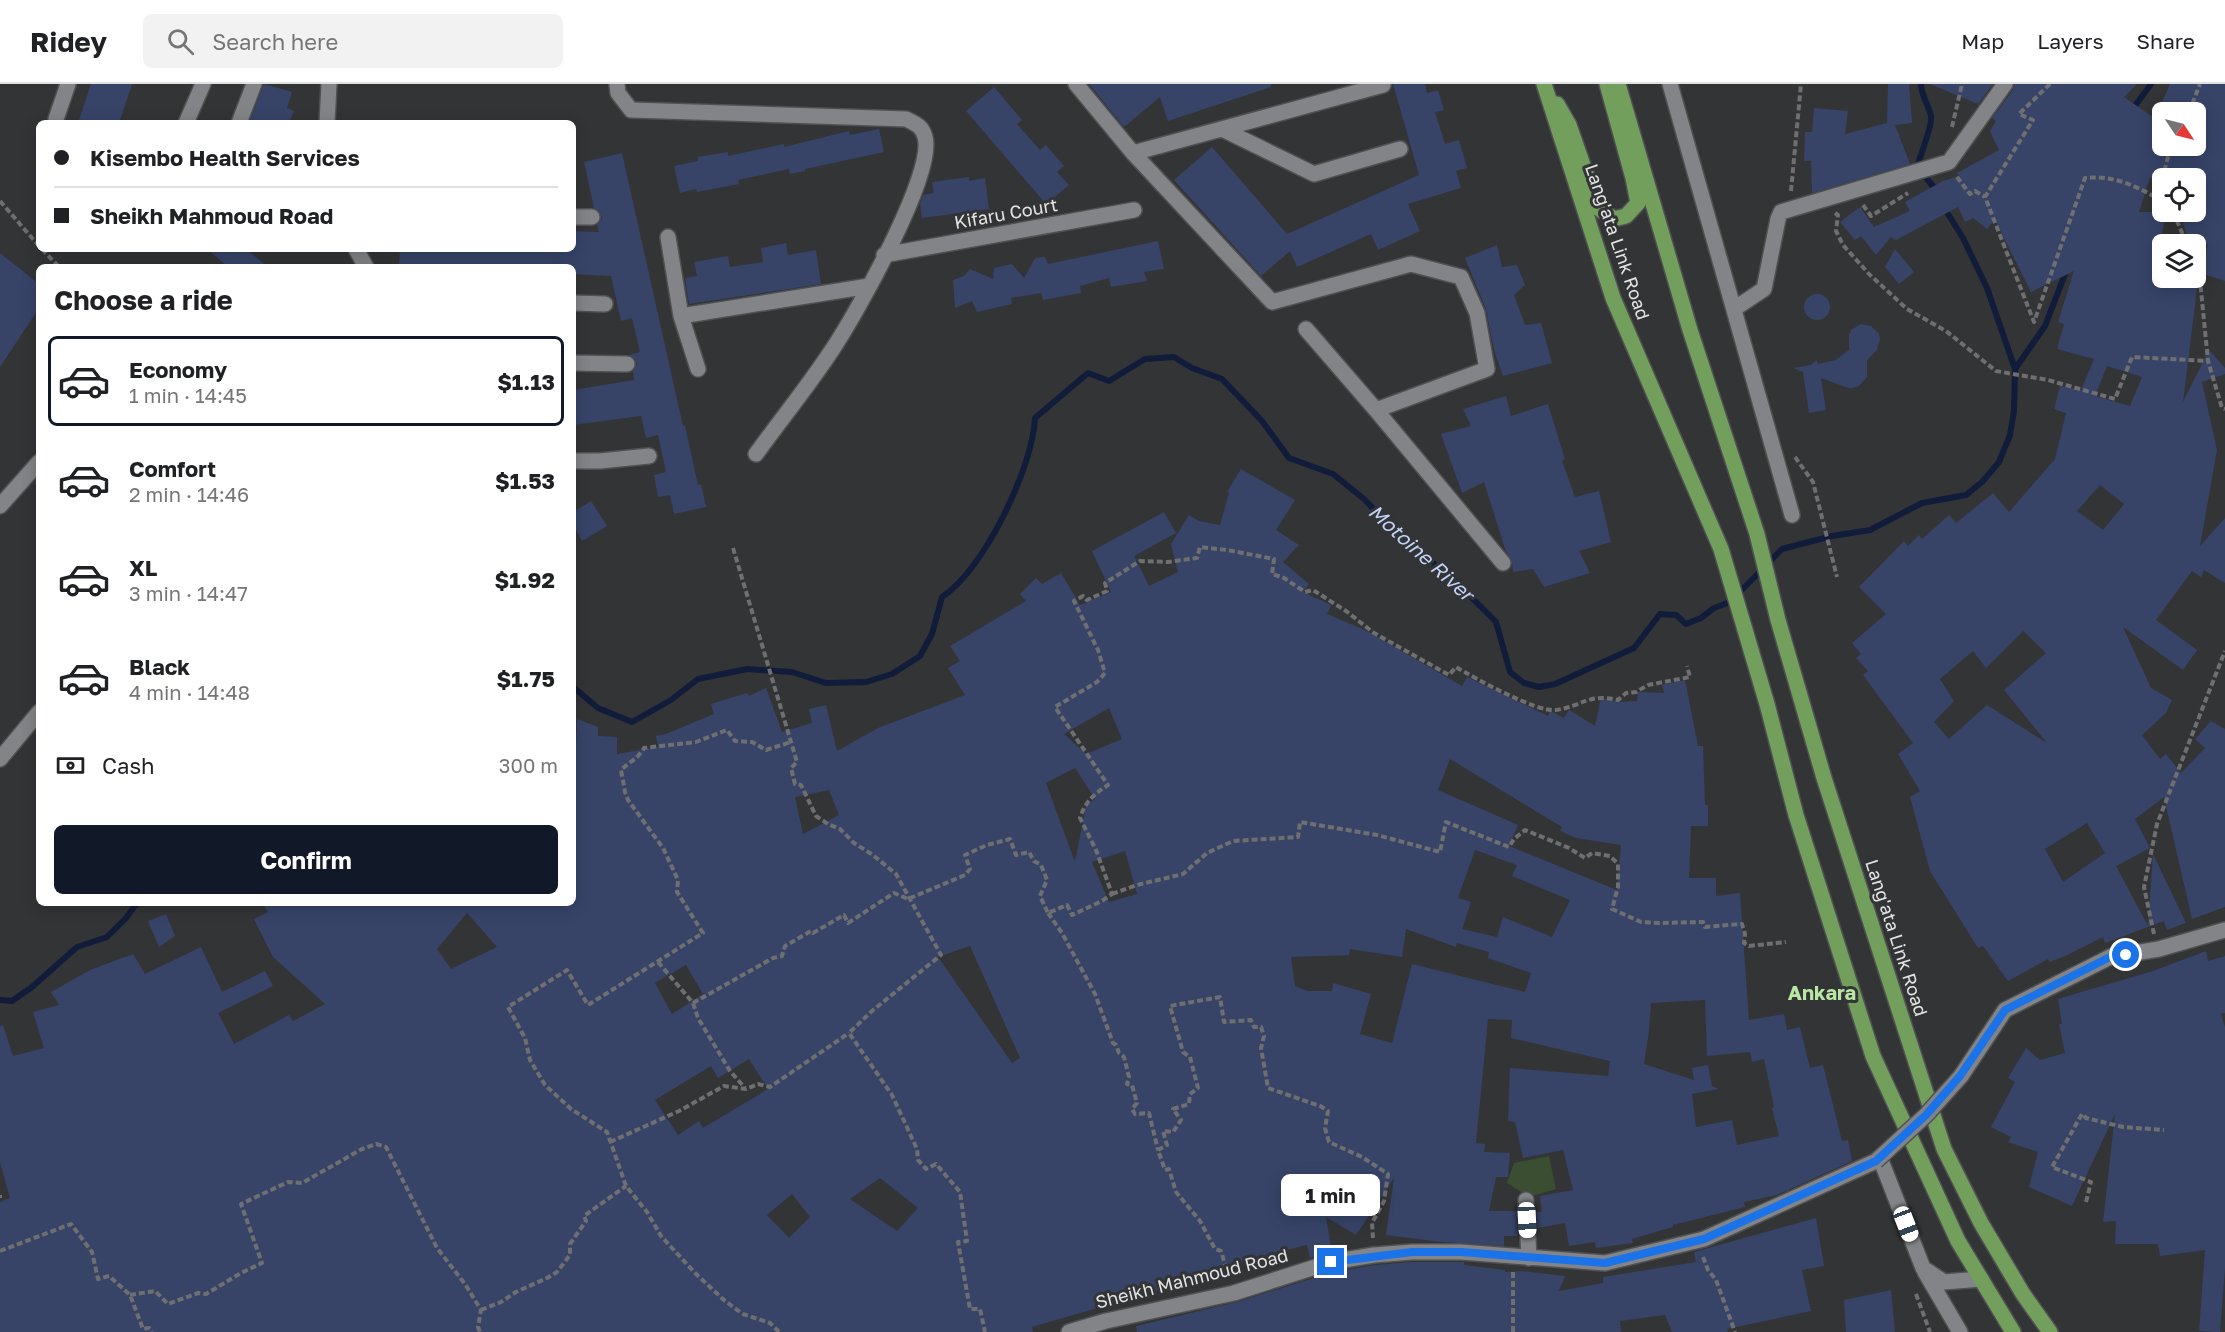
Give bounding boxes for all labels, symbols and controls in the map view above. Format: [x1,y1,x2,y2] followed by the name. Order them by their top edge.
[143,14,563,68] search box
[30,25,107,58] text: Ridey
[164,25,197,58] icon: search
[212,28,338,55] text: Search here
[1961,28,2004,54] text: Map
[2037,28,2104,54] text: Layers
[2137,28,2195,54] text: Share
[2152,102,2206,156] north arrow
[2152,102,2206,288] map controls
[90,144,360,171] text: Kisembo Health Services
[1581,161,1655,323] street label: Lang'ata Link Road
[2152,168,2206,222] button: locate
[952,193,1059,233] street label: Kifaru Court
[90,202,333,229] text: Sheikh Mahmoud Road
[2152,234,2206,288] button: layers
[54,284,233,316] text: Choose a ride
[57,354,111,408] icon: car
[129,356,227,383] text: Economy
[497,368,555,395] text: $1.13
[129,383,247,407] text: 1 min · 14:45
[57,453,111,507] icon: car
[129,455,216,482] text: Comfort
[495,467,555,494] text: $1.53
[129,482,249,506] text: 2 min · 14:46
[1364,499,1481,608] water label: Motoine River
[57,552,111,606] icon: car
[129,554,157,581] text: XL
[494,566,555,593] text: $1.92
[129,581,248,605] text: 3 min · 14:47
[57,651,111,705] icon: car
[129,653,190,680] text: Black
[496,665,555,692] text: $1.75
[129,680,250,704] text: 4 min · 14:48
[54,749,87,782] icon: cash
[102,752,155,779] text: Cash
[499,753,558,777] text: 300 m
[54,825,558,894] button: Confirm
[1861,857,1933,1019] street label: Lang'ata Link Road
[2112,941,2139,968] route start
[1788,980,1856,1004] district label: Ankara
[1282,1175,1380,1217] callout: 1 min
[1305,1183,1356,1207] text: 1 min
[1517,1202,1537,1238] car
[1891,1204,1921,1244] car
[1093,1243,1290,1313] street label: Sheikh Mahmoud Road
[1317,1248,1344,1275] route end

